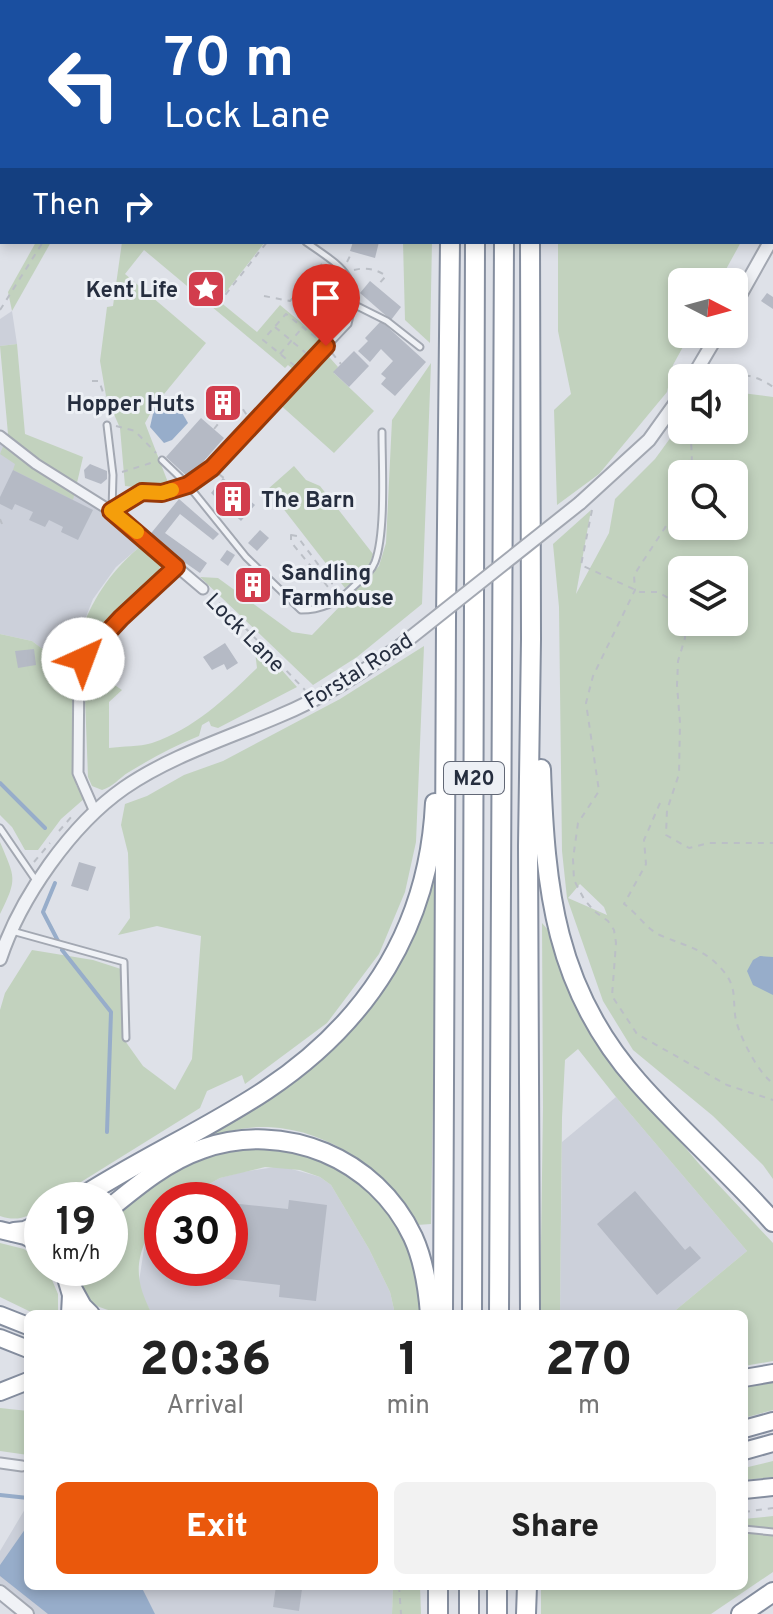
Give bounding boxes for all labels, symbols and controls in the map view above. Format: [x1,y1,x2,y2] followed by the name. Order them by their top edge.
[164,26,294,96] text: 70 m
[32,32,136,136] icon: left
[164,95,330,141] text: Lock Lane
[116,184,160,228] icon: right
[32,188,100,225] text: Then
[292,264,360,346] pin
[185,268,227,310] place icon: Kent Life
[668,268,748,348] north arrow
[668,268,748,636] map controls
[304,276,348,320] icon: arrive
[86,278,178,305] place label: Kent Life
[668,364,748,444] button: sound
[202,382,244,424] building icon: Hopper Huts
[66,392,195,419] place label: Hopper Huts
[668,460,748,540] button: search
[212,478,254,520] building icon: The Barn
[261,488,355,515] place label: The Barn
[668,556,748,636] button: layers
[281,561,394,613] place label: Sandling Farmhouse
[232,564,274,606] building icon: Sandling Farmhouse
[199,588,290,679] street label: Lock Lane
[41,617,125,701] position arrow
[300,628,419,716] street label: Forstal Road
[444,762,504,794] road number: M20
[144,1182,248,1286] speed limit sign: 30
[56,1199,96,1249] text: 19
[52,1241,100,1267] text: km/h
[139,1332,271,1392] text: 20:36
[398,1332,418,1392] text: 1
[545,1332,633,1392] text: 270
[167,1390,244,1423] text: Arrival
[387,1390,430,1423] text: min
[578,1390,600,1423] text: m
[56,1482,378,1574] button: Exit
[394,1482,716,1574] button: Share

